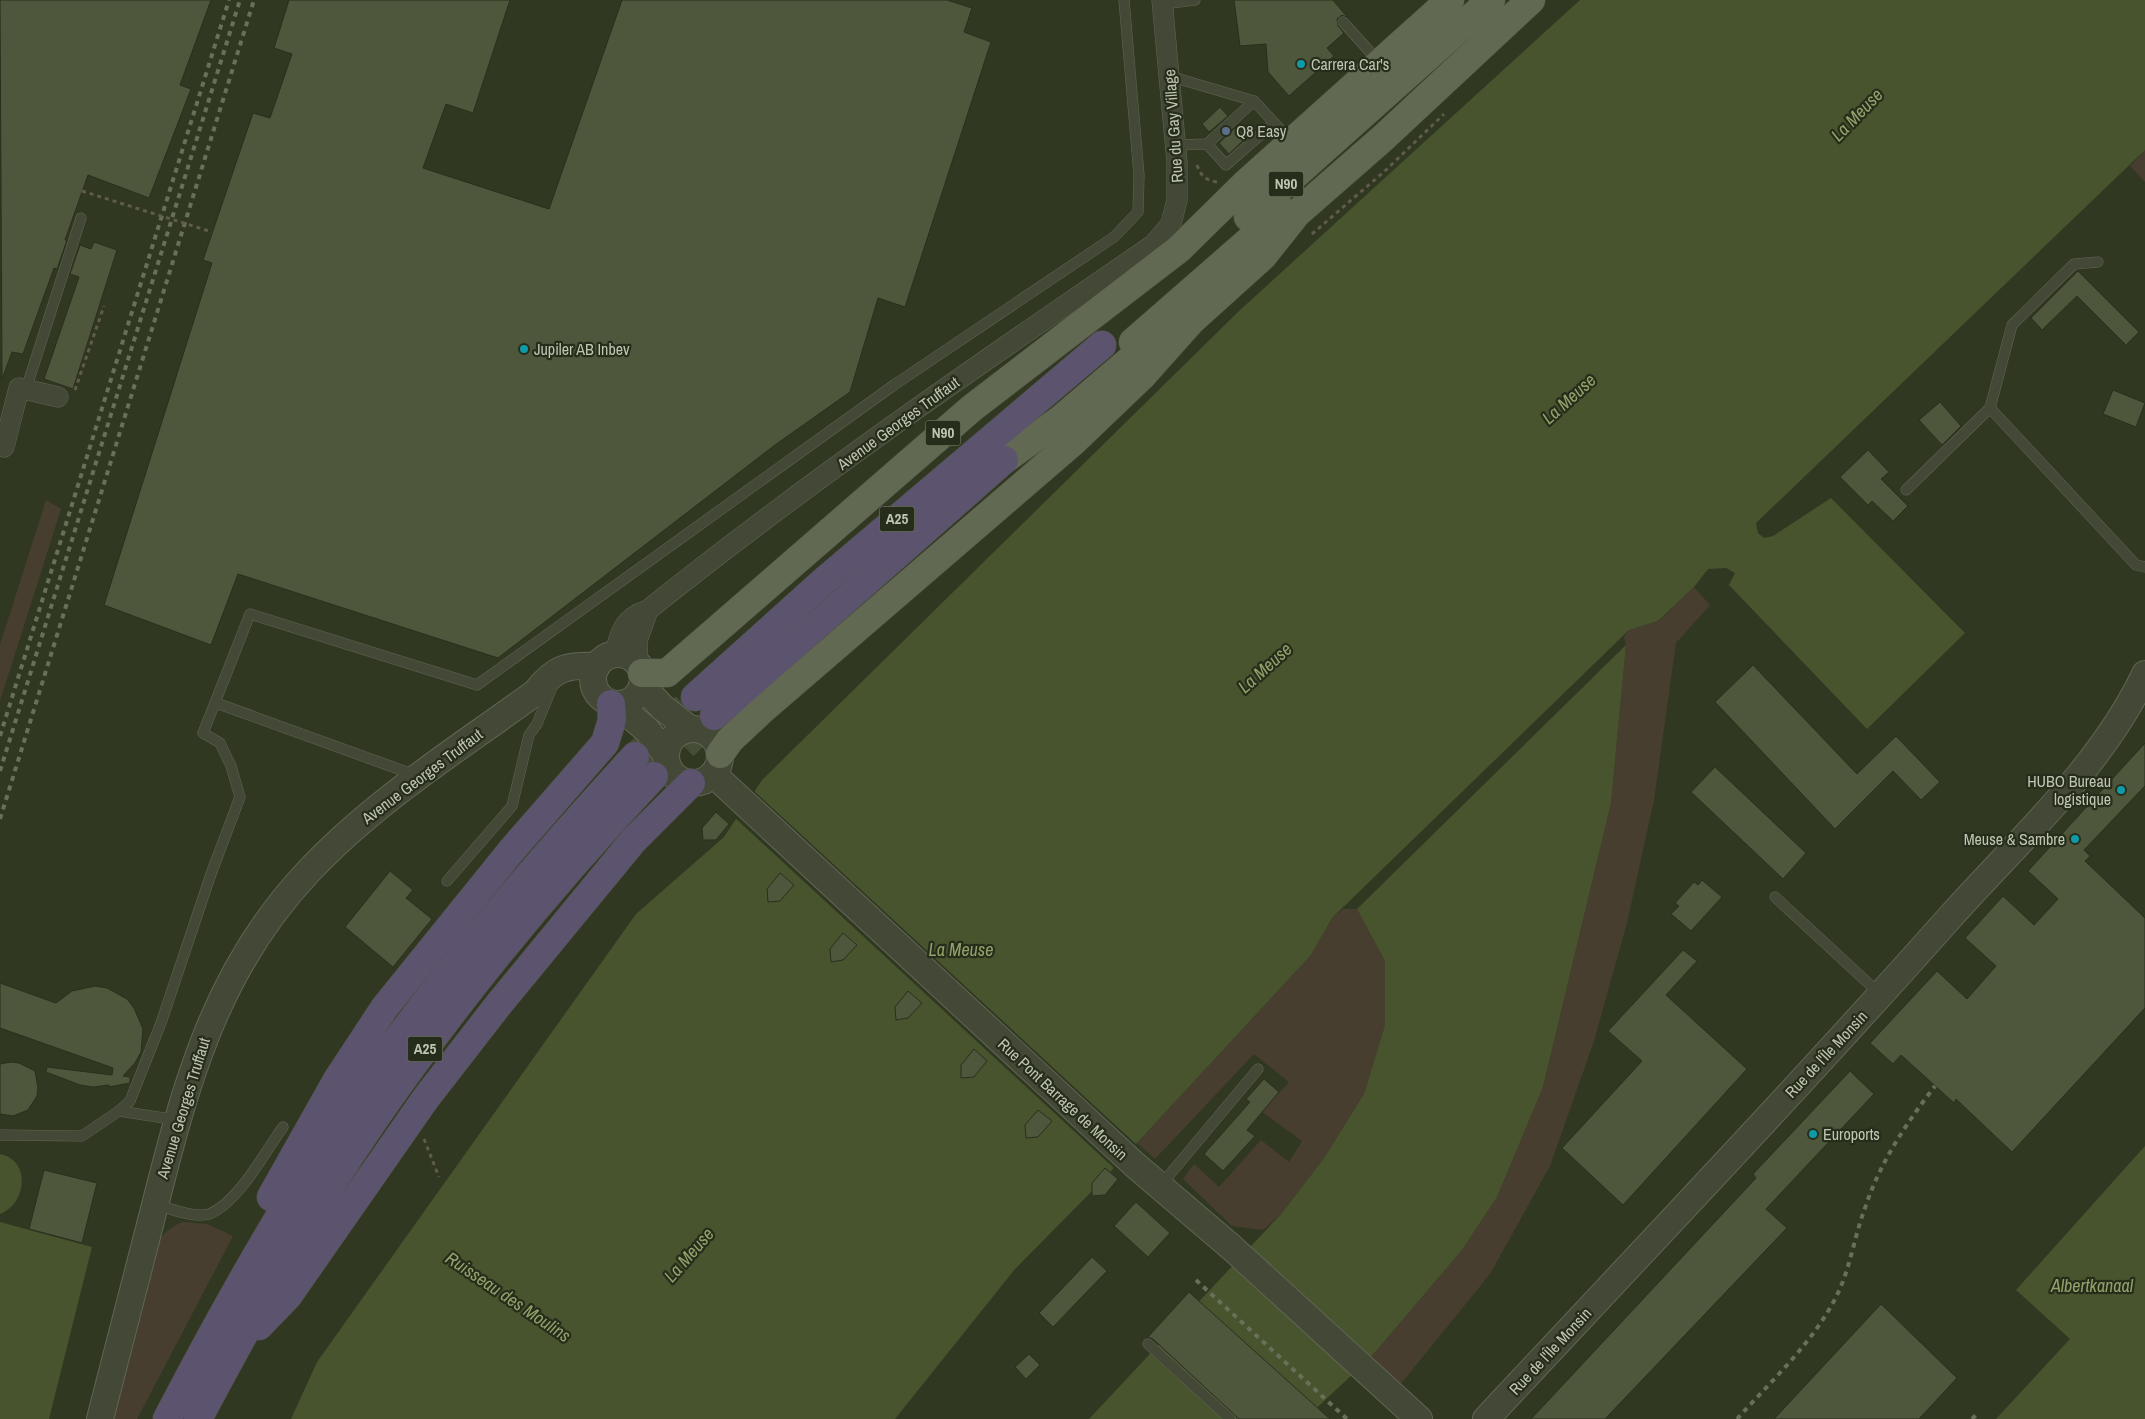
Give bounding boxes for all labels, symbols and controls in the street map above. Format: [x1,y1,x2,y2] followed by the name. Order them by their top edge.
[1311,53,1389,75] place label: Carrera Car's
[1295,58,1307,70] marker: Carrera Car's
[1158,69,1188,183] street label: Rue du Gay Village
[1825,83,1888,147] water label: La Meuse
[1236,120,1287,142] place label: Q8 Easy
[1220,125,1232,137] marker: Q8 Easy
[1268,172,1304,196] road number: N90
[534,338,630,360] place label: Jupiler AB Inbev
[518,343,530,355] marker: Jupiler AB Inbev
[1536,368,1601,430] water label: La Meuse
[832,371,964,475] street label: Avenue Georges Truffaut
[926,420,960,446] road number: N90
[880,506,914,532] road number: A25
[1232,637,1297,699] water label: La Meuse
[356,723,487,829] street label: Avenue Georges Truffaut
[2027,770,2111,810] place label: HUBO Bureau logistique
[2115,784,2127,796] marker: HUBO Bureau logistique
[1964,828,2065,850] place label: Meuse & Sambre
[2069,833,2081,845] marker: Meuse & Sambre
[929,937,993,962] water label: La Meuse
[1780,1006,1872,1102] street label: Rue de l'Île Monsin
[993,1033,1133,1165] street label: Rue Pont Barrage de Monsin
[151,1035,215,1182] street label: Avenue Georges Truffaut
[408,1036,442,1062] road number: A25
[1823,1123,1880,1145] place label: Euroports
[1807,1128,1819,1140] marker: Euroports
[658,1222,719,1287] water label: La Meuse
[441,1245,576,1348] water label: Ruisseau des Moulins
[2050,1273,2134,1298] water label: Albertkanaal
[1504,1303,1596,1399] street label: Rue de l'Île Monsin

